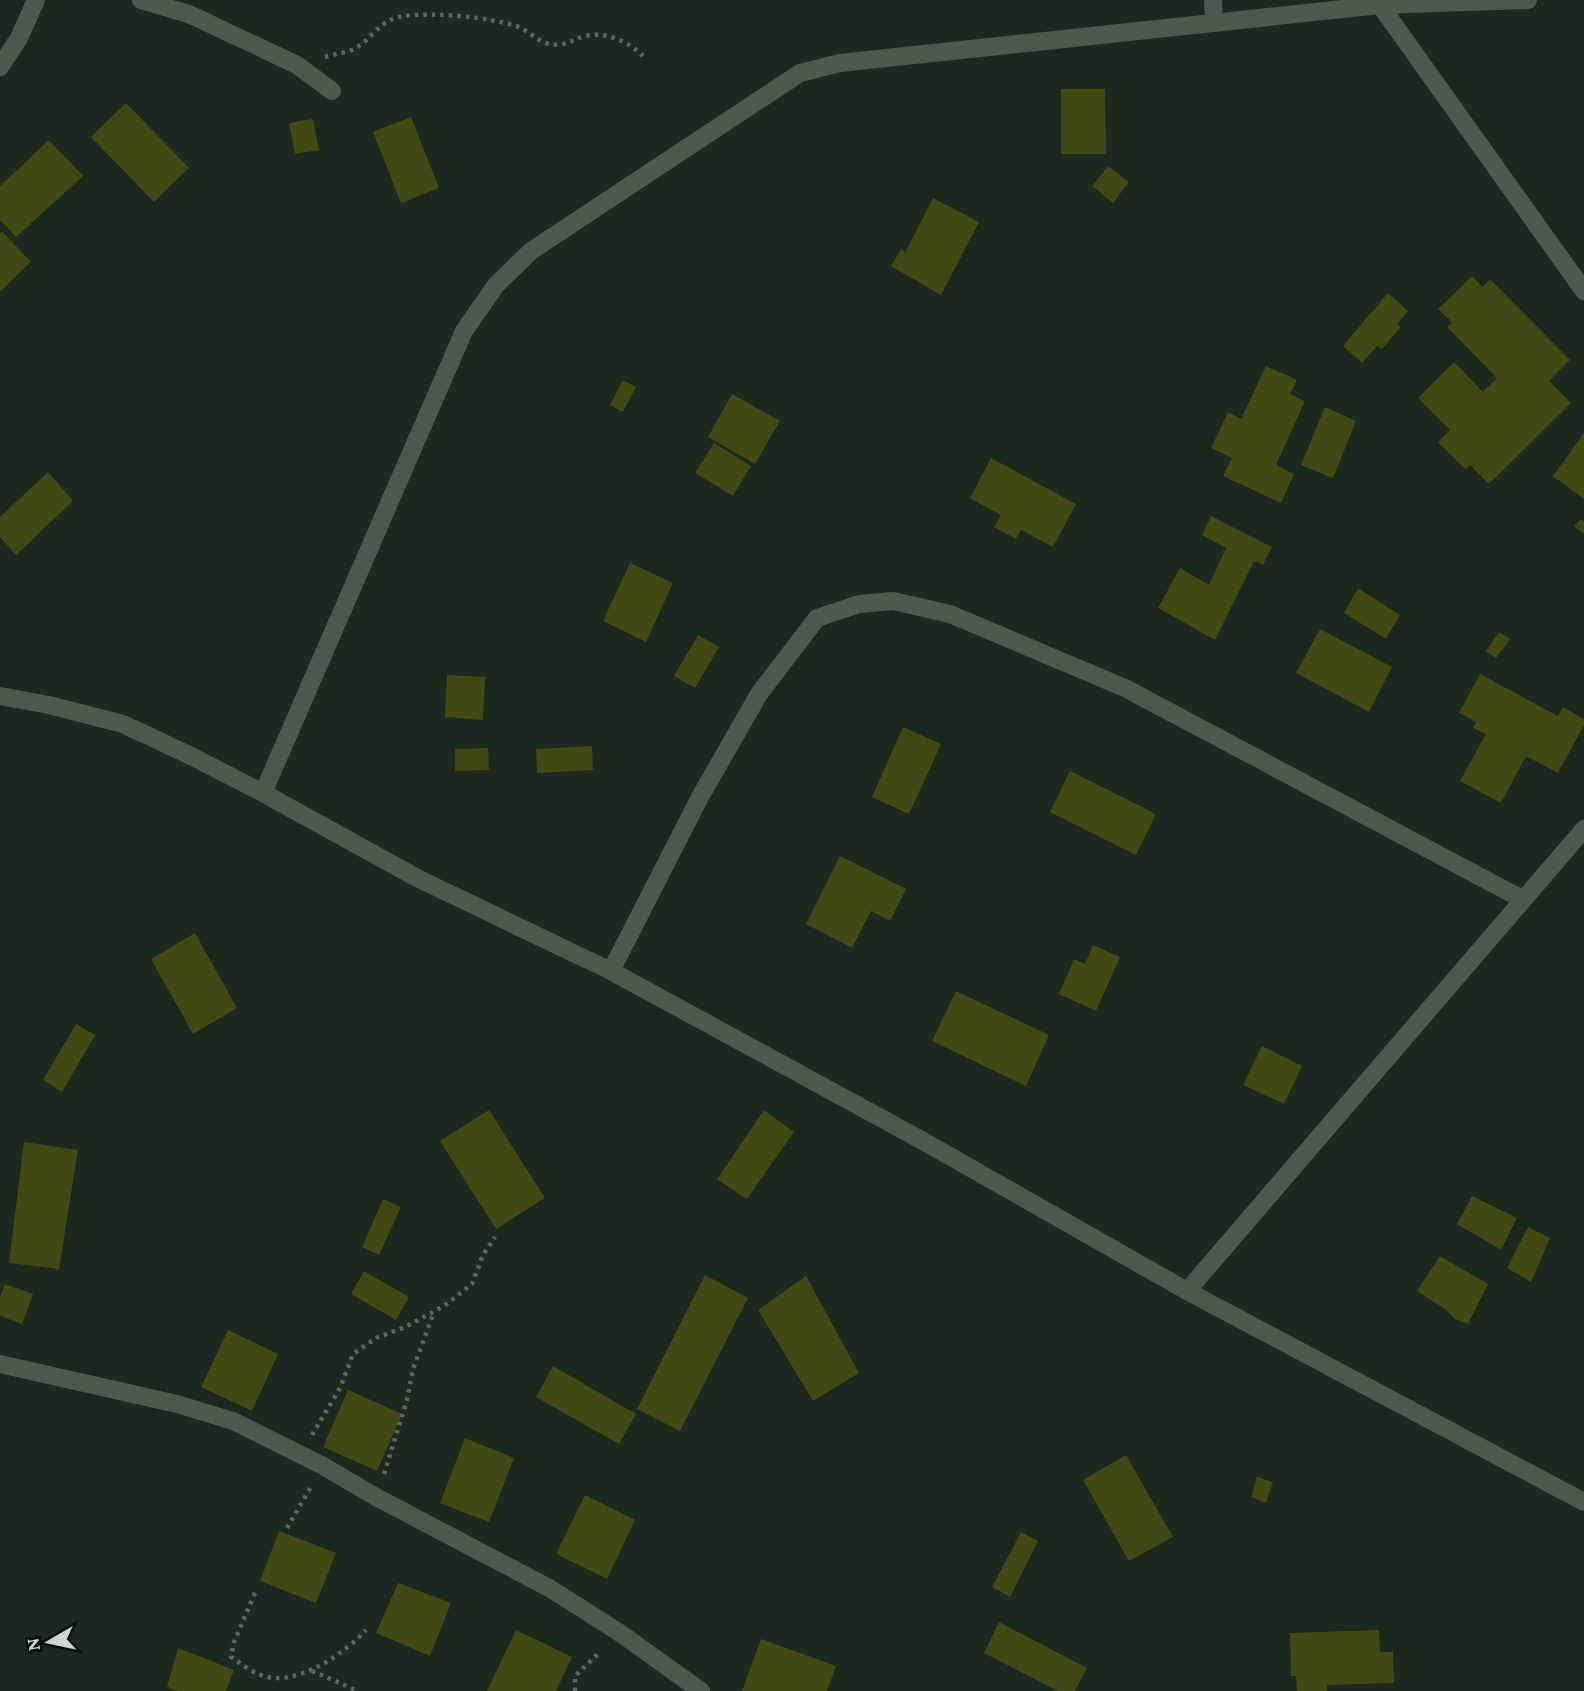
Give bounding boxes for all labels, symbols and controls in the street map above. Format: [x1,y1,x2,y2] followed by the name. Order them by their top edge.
[14,1607,84,1677] north arrow
[21,1636,44,1653] text: N

